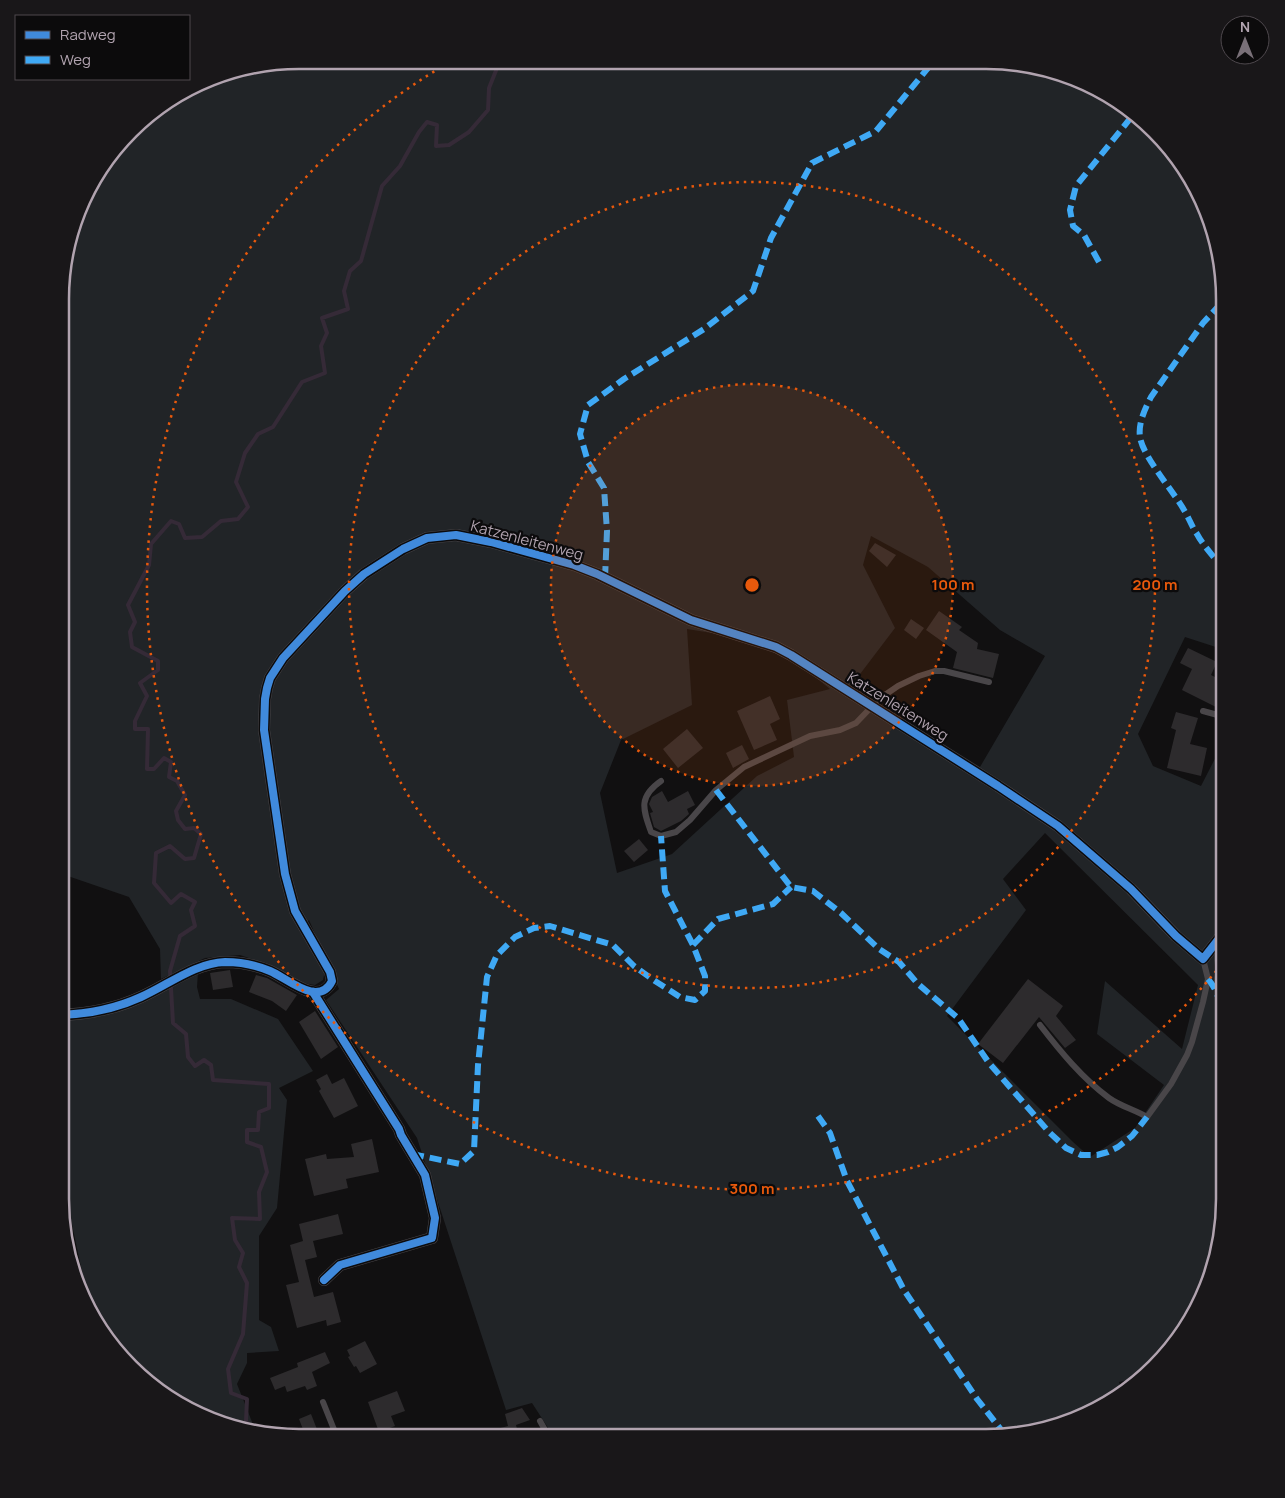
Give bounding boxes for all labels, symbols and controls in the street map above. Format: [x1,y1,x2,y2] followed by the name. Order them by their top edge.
[15,15,190,80] legend
[1220,15,1270,65] north arrow
[1240,17,1250,36] text: N
[60,24,116,45] text: Radweg
[60,49,91,70] text: Weg
[468,515,586,565] street label: Katzenleitenweg
[932,574,974,595] text: 100 m
[1132,574,1178,595] text: 200 m
[743,576,761,594] centre of rings
[843,666,953,746] street label: Katzenleitenweg
[730,1178,774,1199] text: 300 m

